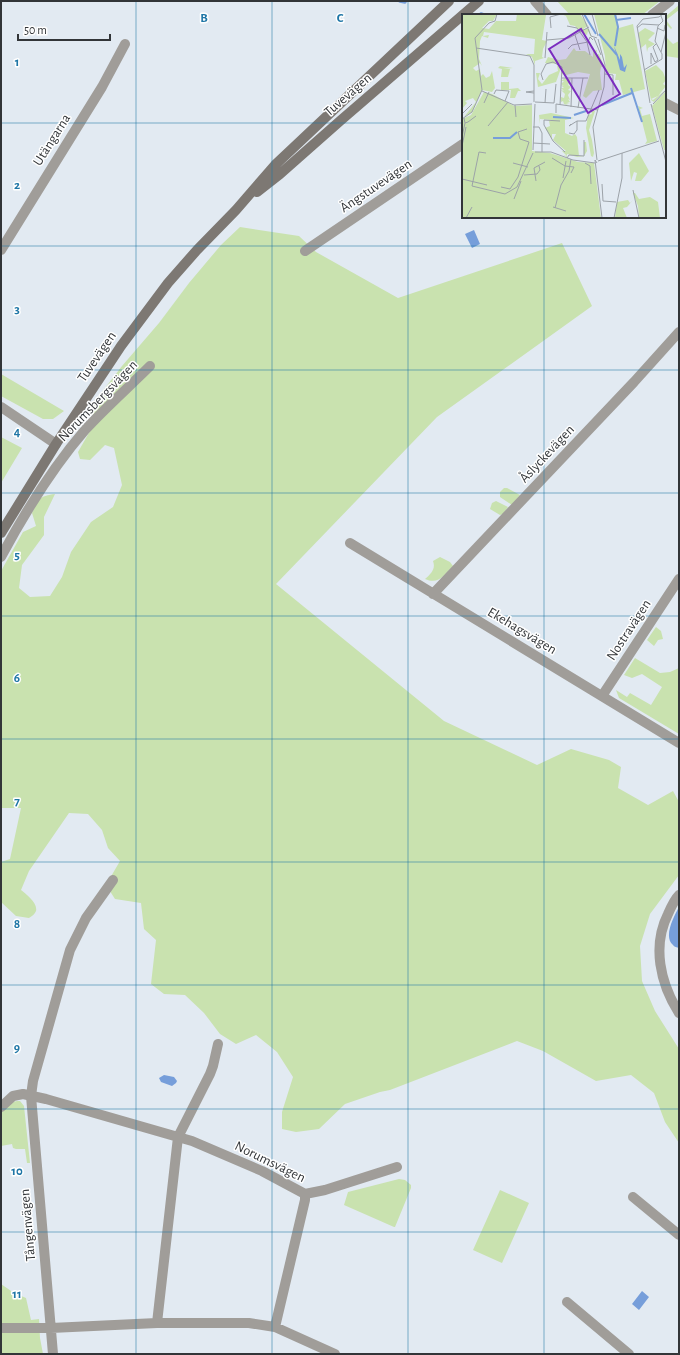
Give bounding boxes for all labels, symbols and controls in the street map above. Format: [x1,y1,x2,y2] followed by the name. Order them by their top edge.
[200,12,208,25] text: B
[337,12,344,25] text: C
[462,14,666,218] inset map
[18,16,110,42] scale bar
[24,24,47,36] text: 50 m
[15,56,19,69] text: 1
[322,71,374,119] street label: Tuvevägen
[31,111,74,168] street label: Utängarna
[336,155,415,215] street label: Ängstuvevägen
[14,179,20,192] text: 2
[14,303,20,316] text: 3
[75,329,119,385] street label: Tuvevägen
[56,358,140,444] street label: Norumsbergsvägen
[515,421,577,486] street label: Åslyckevägen
[14,426,21,439] text: 4
[14,549,20,562] text: 5
[604,597,654,663] street label: Nostravägen
[485,605,559,657] street label: Ekehagsvägen
[14,672,20,685] text: 6
[14,795,20,808] text: 7
[14,918,20,931] text: 8
[14,1042,20,1055] text: 9
[233,1139,307,1185] street label: Norumsvägen
[11,1165,23,1178] text: 10
[18,1188,38,1262] street label: Tångenvägen
[12,1288,22,1301] text: 11

